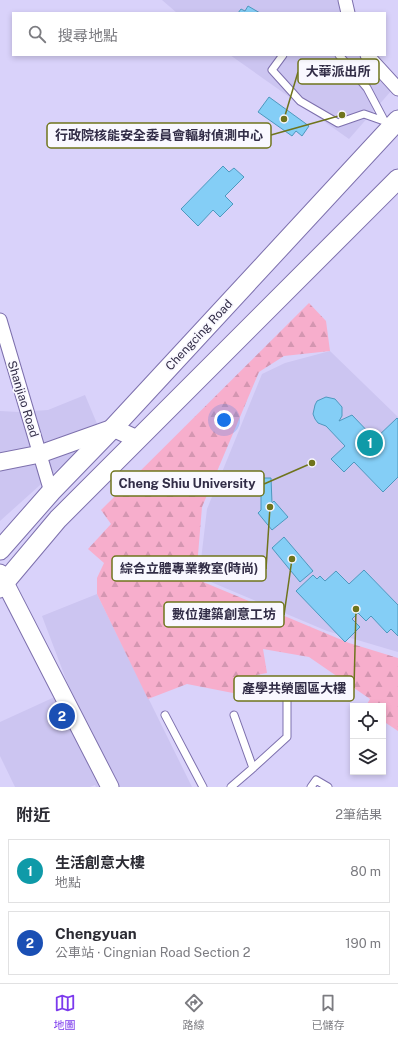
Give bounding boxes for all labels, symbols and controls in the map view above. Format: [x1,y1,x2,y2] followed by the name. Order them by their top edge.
[12,12,386,56] search box
[26,23,48,45] icon: search
[58,27,118,44] text: 搜尋地點
[298,59,379,84] callout: 大華派出所
[305,64,371,79] text: 大華派出所
[47,123,271,148] callout: 行政院核能安全委員會輻射偵測中心
[55,128,263,143] text: 行政院核能安全委員會輻射偵測中心
[163,297,235,373] street label: Chengcing Road
[5,359,41,439] street label: Shanjiao Road
[214,410,234,430] your location
[357,428,383,458] pin: 1
[111,471,264,496] callout: Cheng Shiu University
[118,476,256,491] text: Cheng Shiu University
[112,556,266,581] callout: 綜合立體專業教室(時尚)
[120,561,258,576] text: 綜合立體專業教室(時尚)
[164,602,284,627] callout: 數位建築創意工坊
[172,607,276,622] text: 數位建築創意工坊
[234,676,354,701] callout: 產學共榮園區大樓
[242,681,346,696] text: 產學共榮園區大樓
[49,701,75,731] pin: 2
[350,703,386,775] map controls
[350,703,386,739] button: locate
[350,739,386,775] button: layers
[16,805,50,825] text: 附近
[335,807,382,822] text: 2筆結果
[55,854,145,871] text: 生活創意大樓
[27,864,33,879] text: 1
[350,864,381,879] text: 80 m
[55,875,81,890] text: 地點
[55,925,137,942] text: Chengyuan
[26,936,34,951] text: 2
[345,936,381,951] text: 190 m
[55,945,250,960] text: 公車站 · Cingnian Road Section 2
[54,992,76,1032] tab: 地圖
[183,992,205,1032] tab: 路線
[312,992,345,1032] tab: 已儲存

